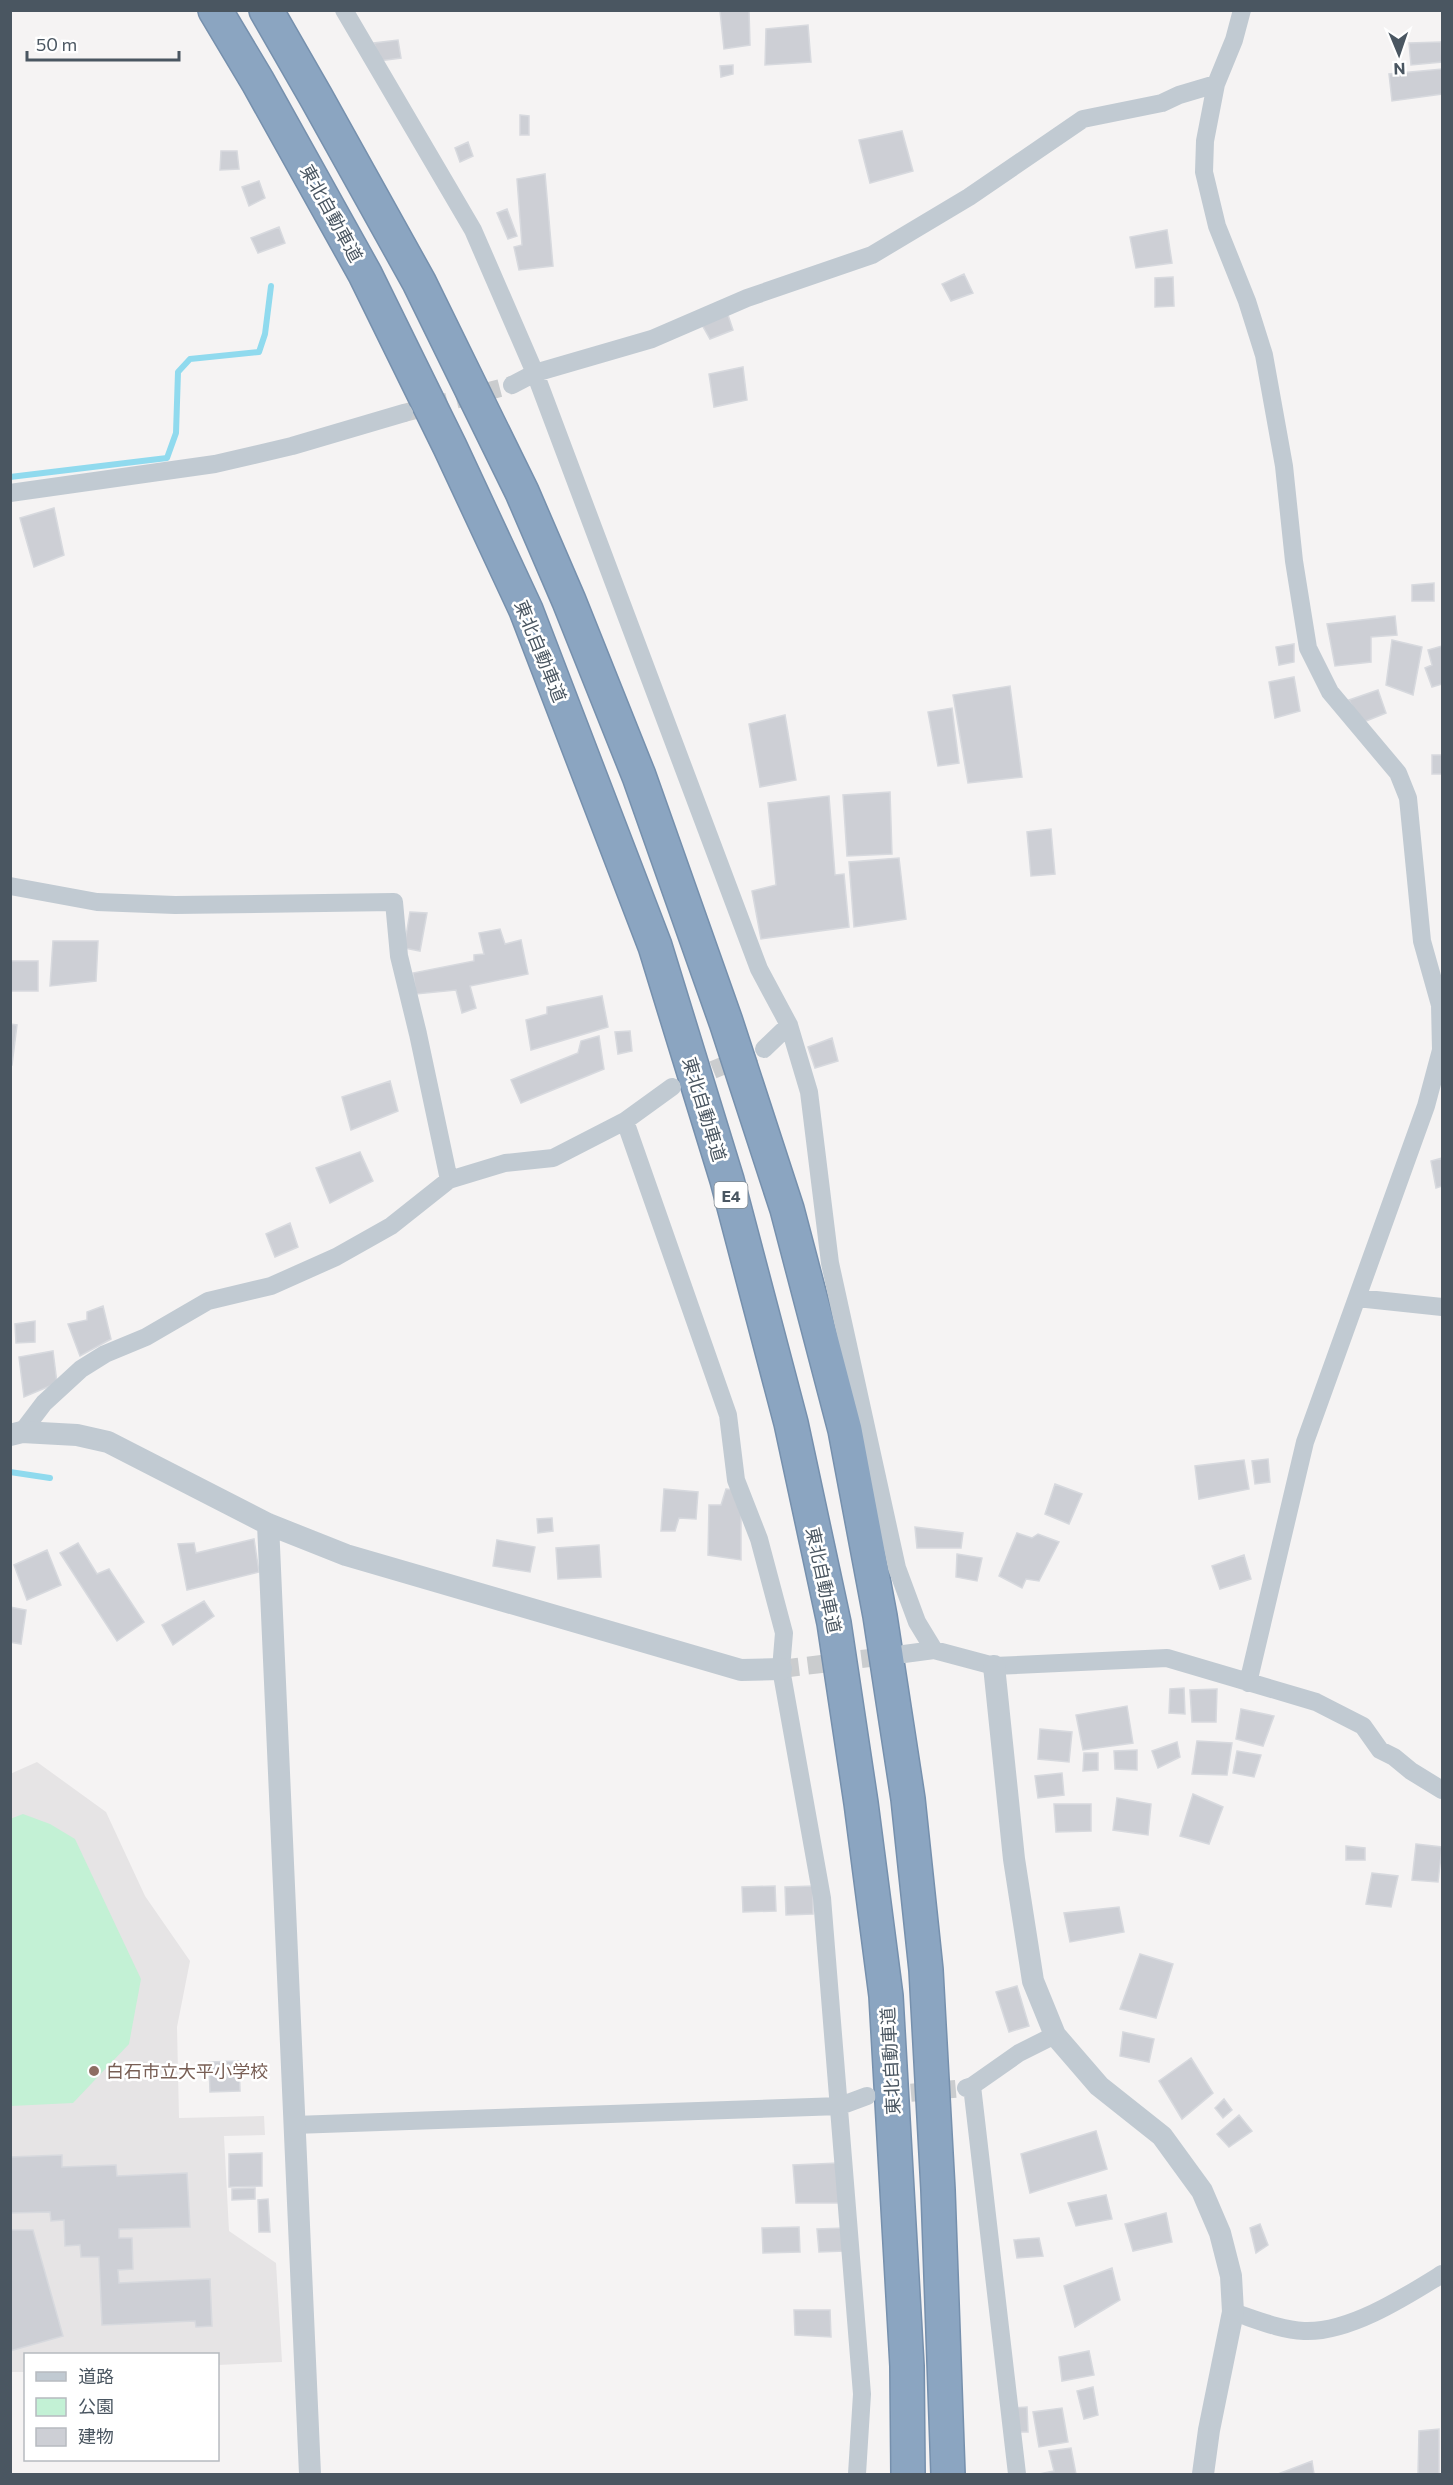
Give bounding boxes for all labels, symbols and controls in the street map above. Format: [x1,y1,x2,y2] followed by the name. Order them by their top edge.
[27,24,178,62] scale bar
[1369,24,1429,84] north arrow
[36,33,77,55] text: 50 m
[1393,60,1406,79] text: N
[296,160,368,266] street label: 東北自動車道
[511,597,571,705] street label: 東北自動車道
[679,1054,731,1164] street label: 東北自動車道
[714,1182,748,1208] road number: E4
[802,1525,846,1635] street label: 東北自動車道
[876,2006,904,2116] street label: 東北自動車道
[106,2060,268,2082] place label: 白石市立大平小学校
[87,2064,101,2078] marker: 白石市立大平小学校
[24,2353,219,2461] legend
[78,2365,114,2387] text: 道路
[78,2395,114,2417] text: 公園
[78,2425,114,2447] text: 建物

